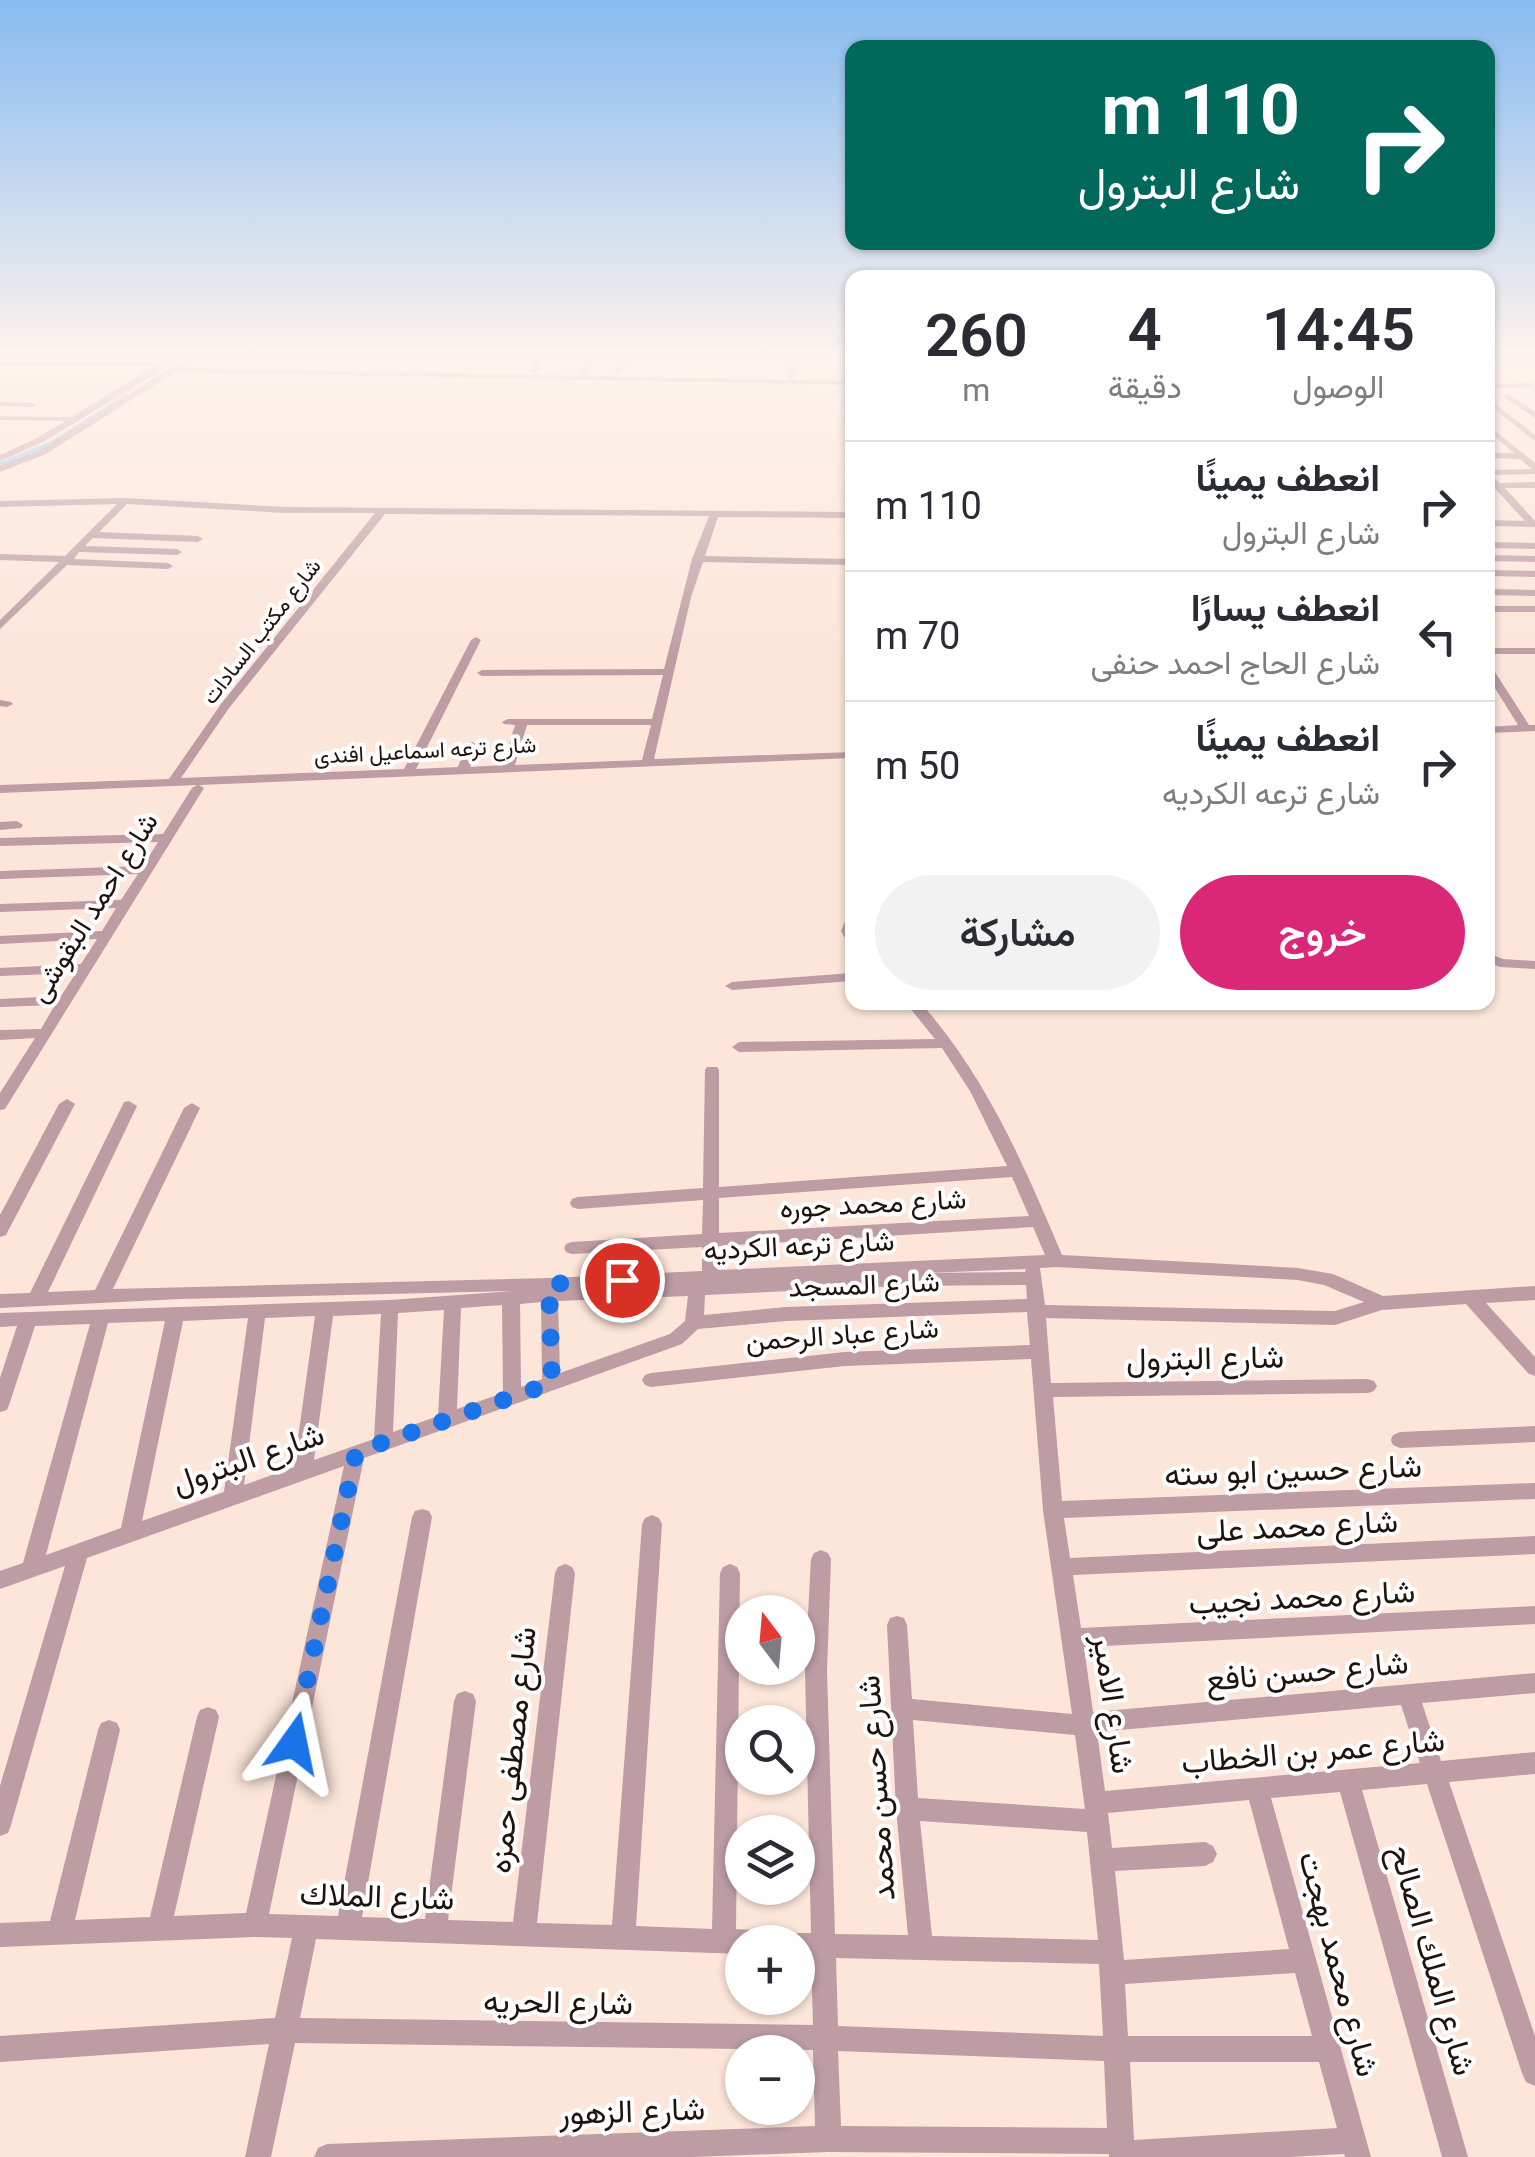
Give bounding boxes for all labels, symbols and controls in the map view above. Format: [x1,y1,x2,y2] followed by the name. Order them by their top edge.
[1101,69,1300,151] text: 110 m
[1335,80,1465,210] icon: right
[1078,157,1300,210] text: شارع البترول
[1128,294,1162,365] text: 4
[1262,294,1415,365] text: 14:45
[925,300,1028,371] text: 260
[1108,368,1182,406] text: دقيقة
[1292,368,1385,406] text: الوصول
[962,371,990,409] text: m
[1195,456,1380,500] text: انعطف يمينًا
[1410,479,1465,534] icon: right
[875,484,982,528] text: 110 m
[1222,514,1380,552] text: شارع البترول
[197,554,327,710] street label: شارع مكتب السادات
[1191,586,1380,630] text: انعطف يسارًا
[1410,609,1465,664] icon: left
[875,614,960,658] text: 70 m
[1090,644,1380,682] text: شارع الحاج احمد حنفى
[1195,716,1380,760] text: انعطف يمينًا
[313,732,537,771] street label: شارع ترعه اسماعيل افندى
[1410,739,1465,794] icon: right
[875,744,960,788] text: 50 m
[1162,774,1380,812] text: شارع ترعه الكرديه
[22,806,167,1009] street label: شارع احمد البقوشى
[875,875,1160,990] button: مشاركة
[1180,875,1465,990] button: خروج
[779,1182,967,1227] street label: شارع محمد جوره
[703,1224,895,1269] street label: شارع ترعه الكرديه
[580,1238,665,1323] pin
[595,1253,650,1308] icon: arrive
[788,1265,940,1306] street label: شارع المسجد
[744,1311,940,1360] street label: شارع عباد الرحمن
[1126,1338,1284,1381] street label: شارع البترول
[167,1414,330,1505] street label: شارع البترول
[1164,1447,1422,1496] street label: شارع حسين ابو سته
[1195,1502,1399,1553] street label: شارع محمد على
[1188,1572,1416,1625] street label: شارع محمد نجيب
[725,1595,815,1685] north arrow
[725,1595,815,2125] map controls
[480,1625,547,1875] street label: شارع مصطفى حمزه
[1082,1631,1143,1776] street label: شارع الامير
[1204,1643,1410,1702] street label: شارع حسن نافع
[849,1674,906,1902] street label: شارع حسن محمد
[242,1691,346,1795] position arrow
[725,1705,815,1795] button: search
[1180,1721,1447,1784] street label: شارع عمر بن الخطاب
[725,1815,815,1905] button: layers
[1379,1840,1484,2081] street label: شارع الملك الصالح
[1288,1847,1387,2081] street label: شارع محمد بهجت
[299,1874,455,1921] street label: شارع الملاك
[725,1925,815,2015] button: +
[483,1982,633,2025] street label: شارع الحريه
[725,2035,815,2125] button: −
[557,2089,706,2136] street label: شارع الزهور

